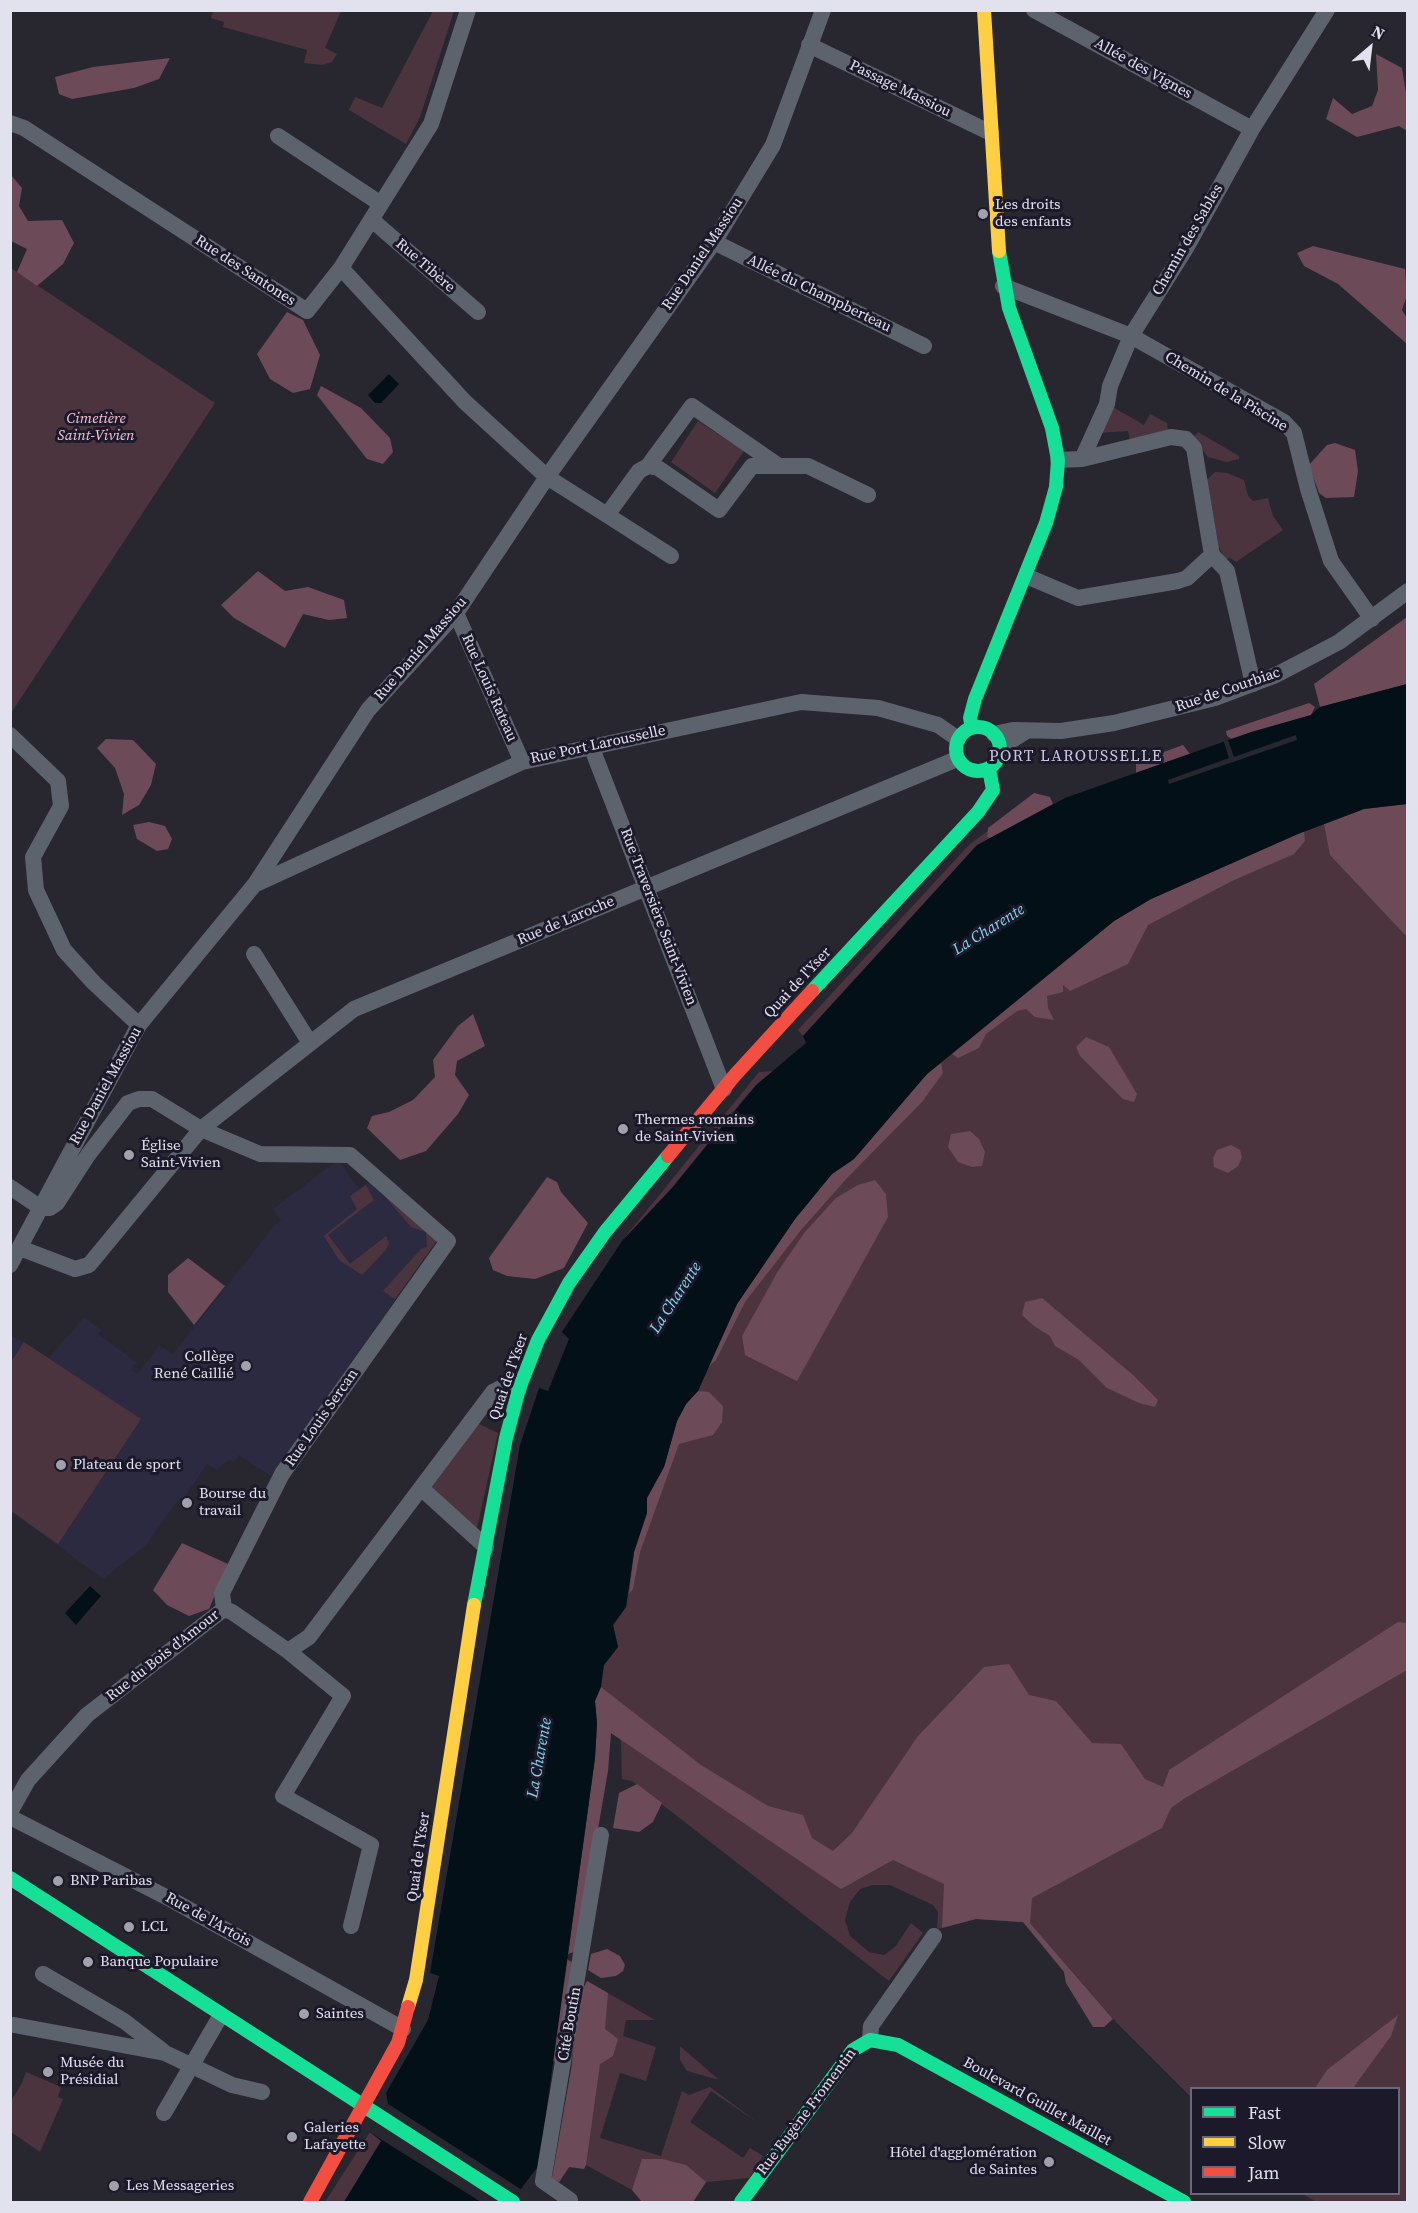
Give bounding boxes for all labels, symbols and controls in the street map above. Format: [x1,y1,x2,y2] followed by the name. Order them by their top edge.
[1340,18,1400,78] north arrow
[1368,20,1389,45] text: N
[1091,35,1195,103] street label: Allée des Vignes
[846,57,954,121] street label: Passage Massiou
[1149,181,1227,299] street label: Chemin des Sables
[659,194,747,314] street label: Rue Daniel Massiou
[995,196,1071,231] place label: Les droits des enfants
[976,207,990,221] marker: Les droits des enfants
[191,232,299,310] street label: Rue des Santones
[392,235,458,297] street label: Rue Tibère
[744,251,894,337] street label: Allée du Champberteau
[1161,348,1291,436] street label: Chemin de la Piscine
[57,410,135,445] park label: Cimetière Saint-Vivien
[371,593,471,705] street label: Rue Daniel Massiou
[457,631,521,745] street label: Rue Louis Rateau
[1173,664,1283,716] street label: Rue de Courbiac
[529,722,667,768] street label: Rue Port Larousselle
[989,747,1163,767] district label: PORT LAROUSSELLE
[616,826,700,1008] street label: Rue Traversière Saint-Vivien
[515,892,617,950] street label: Rue de Laroche
[950,900,1028,960] water label: La Charente
[761,944,835,1022] street label: Quai de l'Yser
[66,1024,146,1148] street label: Rue Daniel Massiou
[635,1111,754,1146] place label: Thermes romains de Saint-Vivien
[616,1122,630,1136] marker: Thermes romains de Saint-Vivien
[141,1137,221,1172] place label: Église Saint-Vivien
[122,1148,136,1162] marker: Église Saint-Vivien
[646,1259,706,1337] water label: La Charente
[486,1331,532,1423] street label: Quai de l'Yser
[154,1348,234,1383] place label: Collège René Caillié
[239,1359,253,1373] marker: Collège René Caillié
[282,1366,362,1470] street label: Rue Louis Sercan
[73,1456,181,1474] place label: Plateau de sport
[54,1458,68,1472] marker: Plateau de sport
[199,1485,266,1520] place label: Bourse du travail
[180,1496,194,1510] marker: Bourse du travail
[103,1606,223,1706] street label: Rue du Bois d'Amour
[524,1716,556,1800] water label: La Charente
[404,1811,434,1903] street label: Quai de l'Yser
[70,1872,152,1890] place label: BNP Paribas
[51,1874,65,1888] marker: BNP Paribas
[162,1889,254,1951] street label: Rue de l'Artois
[141,1918,168,1936] place label: LCL
[122,1920,136,1934] marker: LCL
[100,1953,218,1971] place label: Banque Populaire
[81,1955,95,1969] marker: Banque Populaire
[555,1986,585,2062] street label: Cité Boutin
[316,2005,364,2023] place label: Saintes
[297,2007,311,2021] marker: Saintes
[754,2045,860,2179] street label: Rue Eugène Fromentin
[60,2054,124,2089] place label: Musée du Présidial
[960,2054,1114,2150] street label: Boulevard Guillet Maillet
[41,2065,55,2079] marker: Musée du Présidial
[1190,2087,1400,2195] legend
[1248,2100,1281,2125] text: Fast
[304,2119,366,2154] place label: Galeries Lafayette
[285,2130,299,2144] marker: Galeries Lafayette
[1248,2130,1286,2155] text: Slow
[889,2144,1037,2179] place label: Hôtel d'agglomération de Saintes
[1042,2155,1056,2169] marker: Hôtel d'agglomération de Saintes
[1248,2160,1280,2185] text: Jam
[126,2177,234,2195] place label: Les Messageries
[107,2179,121,2193] marker: Les Messageries

